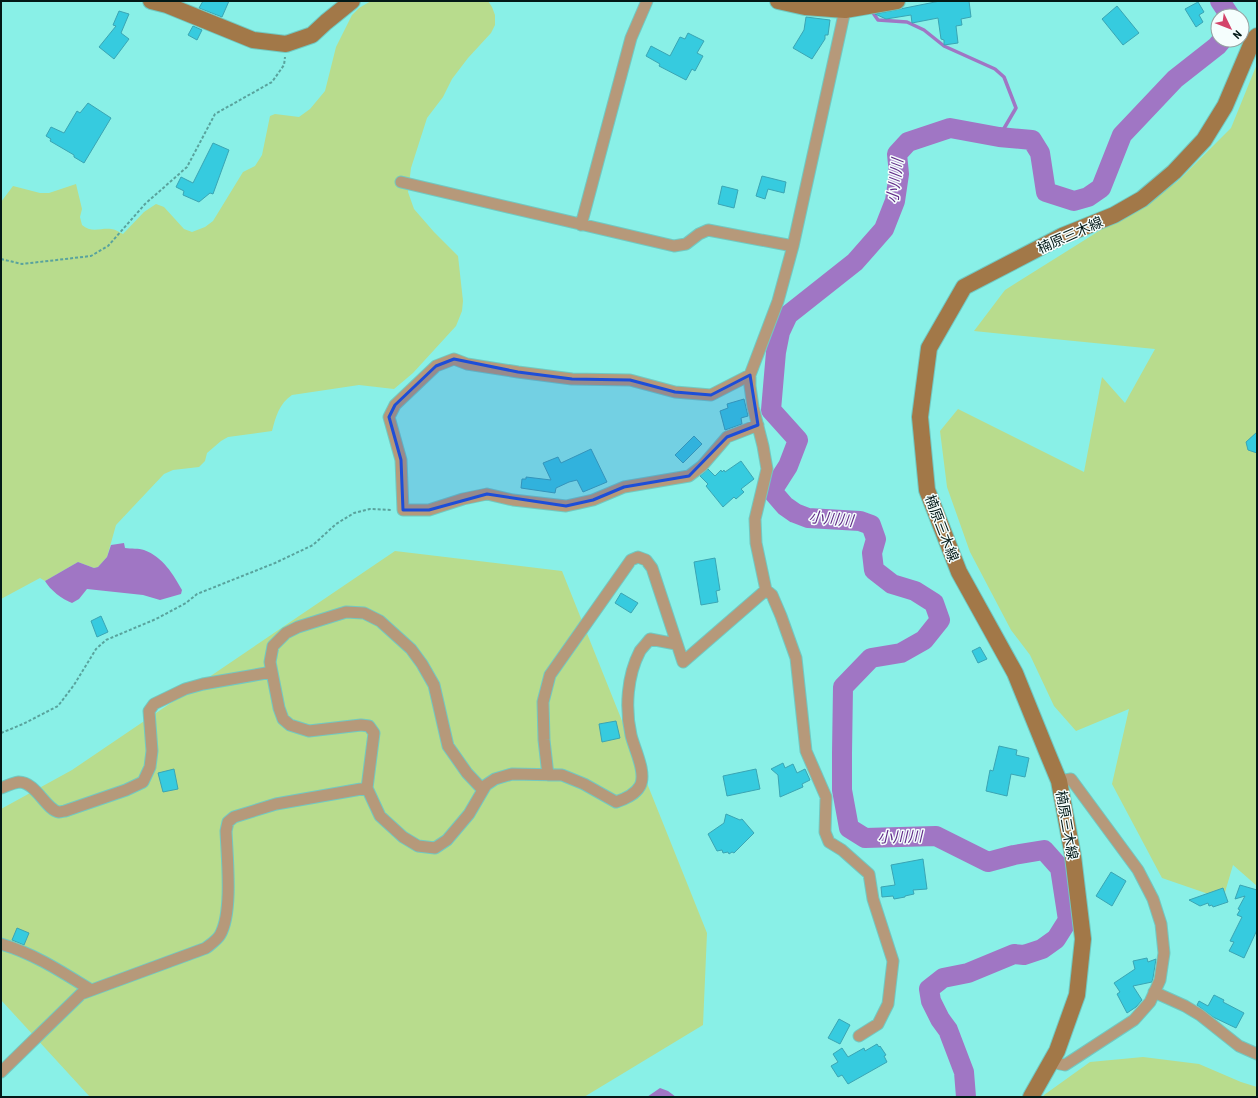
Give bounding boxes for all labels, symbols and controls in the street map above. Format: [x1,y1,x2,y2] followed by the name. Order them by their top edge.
[1210,8,1250,48] north arrow
[1230,28,1244,42] text: N
[883,156,907,204] water label: 小川川
[1035,213,1105,257] street label: 楠原三木線
[922,492,962,564] street label: 楠原三木線
[808,508,856,530] water label: 小川川
[1053,789,1081,861] street label: 楠原三木線
[877,828,925,846] water label: 小川川

